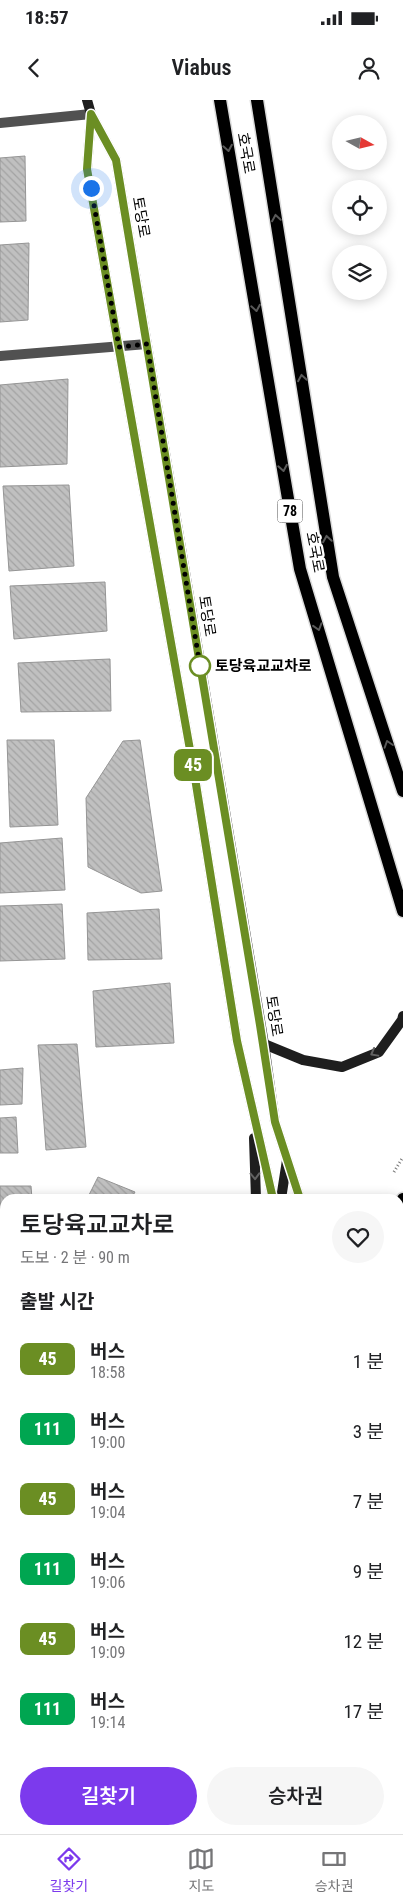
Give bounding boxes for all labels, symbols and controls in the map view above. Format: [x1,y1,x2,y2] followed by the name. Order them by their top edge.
[25,6,69,29] text: 18:57
[20,54,48,82] icon: back
[355,54,383,82] icon: person
[171,55,232,80] text: Viabus
[332,115,388,170] north arrow
[332,115,387,300] map controls
[234,131,258,175] street label: 호국로
[223,144,233,152] one-way arrow
[79,176,104,201] your location
[332,180,387,235] button: locate
[129,195,153,239] street label: 토당로
[271,213,281,222] one-way arrow
[332,245,387,300] button: layers
[250,304,260,313] one-way arrow
[297,374,307,382] one-way arrow
[278,464,288,473] one-way arrow
[278,500,302,522] road number: 78
[302,530,328,574] street label: 호국로
[323,534,333,543] one-way arrow
[195,594,219,638] street label: 토당로
[312,622,322,631] one-way arrow
[189,655,211,677] marker: 토당육교교차로
[215,657,312,675] place label: 토당육교교차로
[384,741,394,749] one-way arrow
[170,749,216,781] line badge: 45
[184,754,202,775] text: 45
[262,994,286,1038] street label: 토당로
[370,1047,379,1057] one-way arrow
[250,1172,261,1180] one-way arrow
[20,1211,175,1239] text: 토당육교교차로
[332,1211,384,1263] button: heart
[20,1248,130,1267] text: 도보 · 2 분 · 90 m
[20,1290,94,1313] text: 출발 시간
[90,1340,125,1363] text: 버스
[38,1348,57,1369] text: 45
[353,1350,384,1373] text: 1 분
[90,1363,125,1382] text: 18:58
[90,1410,125,1433] text: 버스
[34,1418,61,1439] text: 111
[353,1420,384,1443] text: 3 분
[90,1433,125,1452] text: 19:00
[90,1480,125,1503] text: 버스
[38,1488,57,1509] text: 45
[353,1490,384,1513] text: 7 분
[90,1503,125,1522] text: 19:04
[90,1550,125,1573] text: 버스
[34,1558,61,1579] text: 111
[353,1560,384,1583] text: 9 분
[90,1573,125,1592] text: 19:06
[90,1620,125,1643] text: 버스
[38,1628,57,1649] text: 45
[343,1630,384,1653] text: 12 분
[90,1643,125,1662] text: 19:09
[90,1690,125,1713] text: 버스
[34,1698,61,1719] text: 111
[343,1700,384,1723] text: 17 분
[90,1713,125,1732] text: 19:14
[20,1767,197,1825] button: 길찾기
[207,1767,384,1825] button: 승차권
[50,1845,88,1895] tab: 길찾기
[187,1845,215,1895] tab: 지도
[315,1845,353,1895] tab: 승차권

